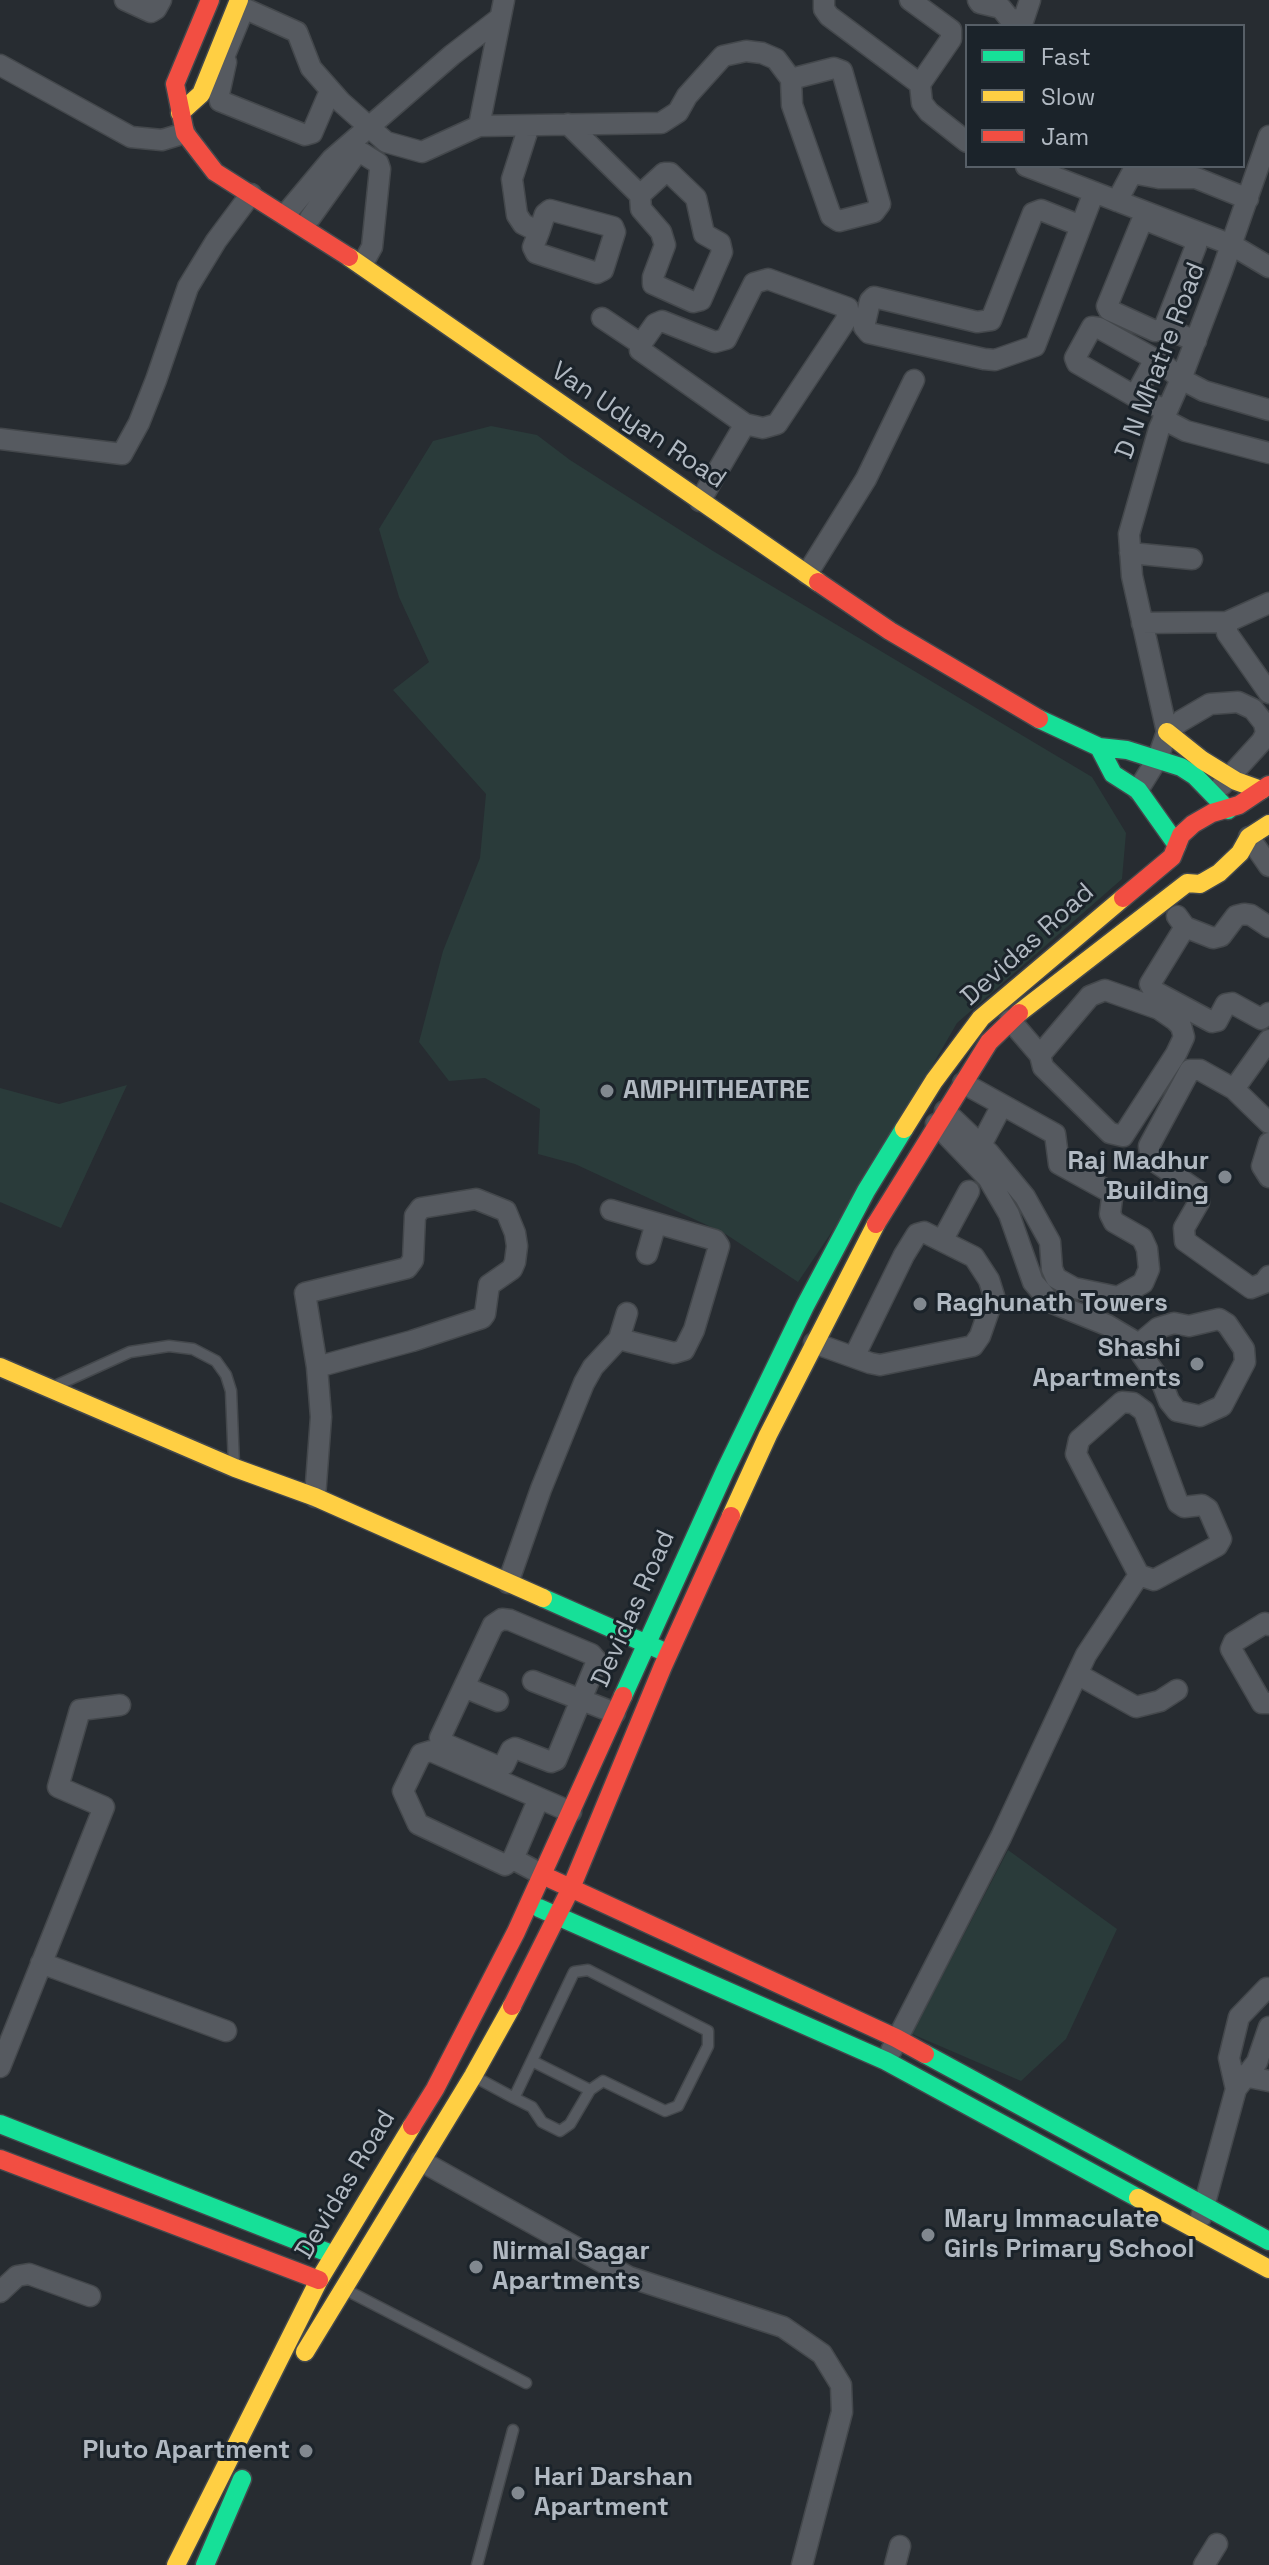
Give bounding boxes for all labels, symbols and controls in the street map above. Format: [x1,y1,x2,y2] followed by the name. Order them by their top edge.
[965,24,1245,168] legend
[1041,41,1091,72] text: Fast
[1041,81,1095,112] text: Slow
[1041,121,1089,152] text: Jam
[1109,259,1213,463] street label: D N Mhatre Road
[545,356,731,496] street label: Van Udyan Road
[955,877,1101,1013] street label: Devidas Road
[623,1075,810,1107] place label: AMPHITHEATRE
[598,1082,616,1100] marker: AMPHITHEATRE
[1068,1146,1209,1208] place label: Raj Madhur Building
[1216,1168,1234,1186] marker: Raj Madhur Building
[936,1288,1168,1320] place label: Raghunath Towers
[911,1295,929,1313] marker: Raghunath Towers
[1032,1333,1181,1394] place label: Shashi Apartments
[1188,1355,1206,1373] marker: Shashi Apartments
[586,1526,682,1692] street label: Devidas Road
[289,2105,403,2265] street label: Devidas Road
[944,2204,1194,2266] place label: Mary Immaculate Girls Primary School
[919,2226,937,2244] marker: Mary Immaculate Girls Primary School
[492,2236,650,2298] place label: Nirmal Sagar Apartments
[467,2258,485,2276] marker: Nirmal Sagar Apartments
[82,2435,290,2467] place label: Pluto Apartment
[297,2442,315,2460] marker: Pluto Apartment
[534,2462,693,2524] place label: Hari Darshan Apartment
[509,2484,527,2502] marker: Hari Darshan Apartment

